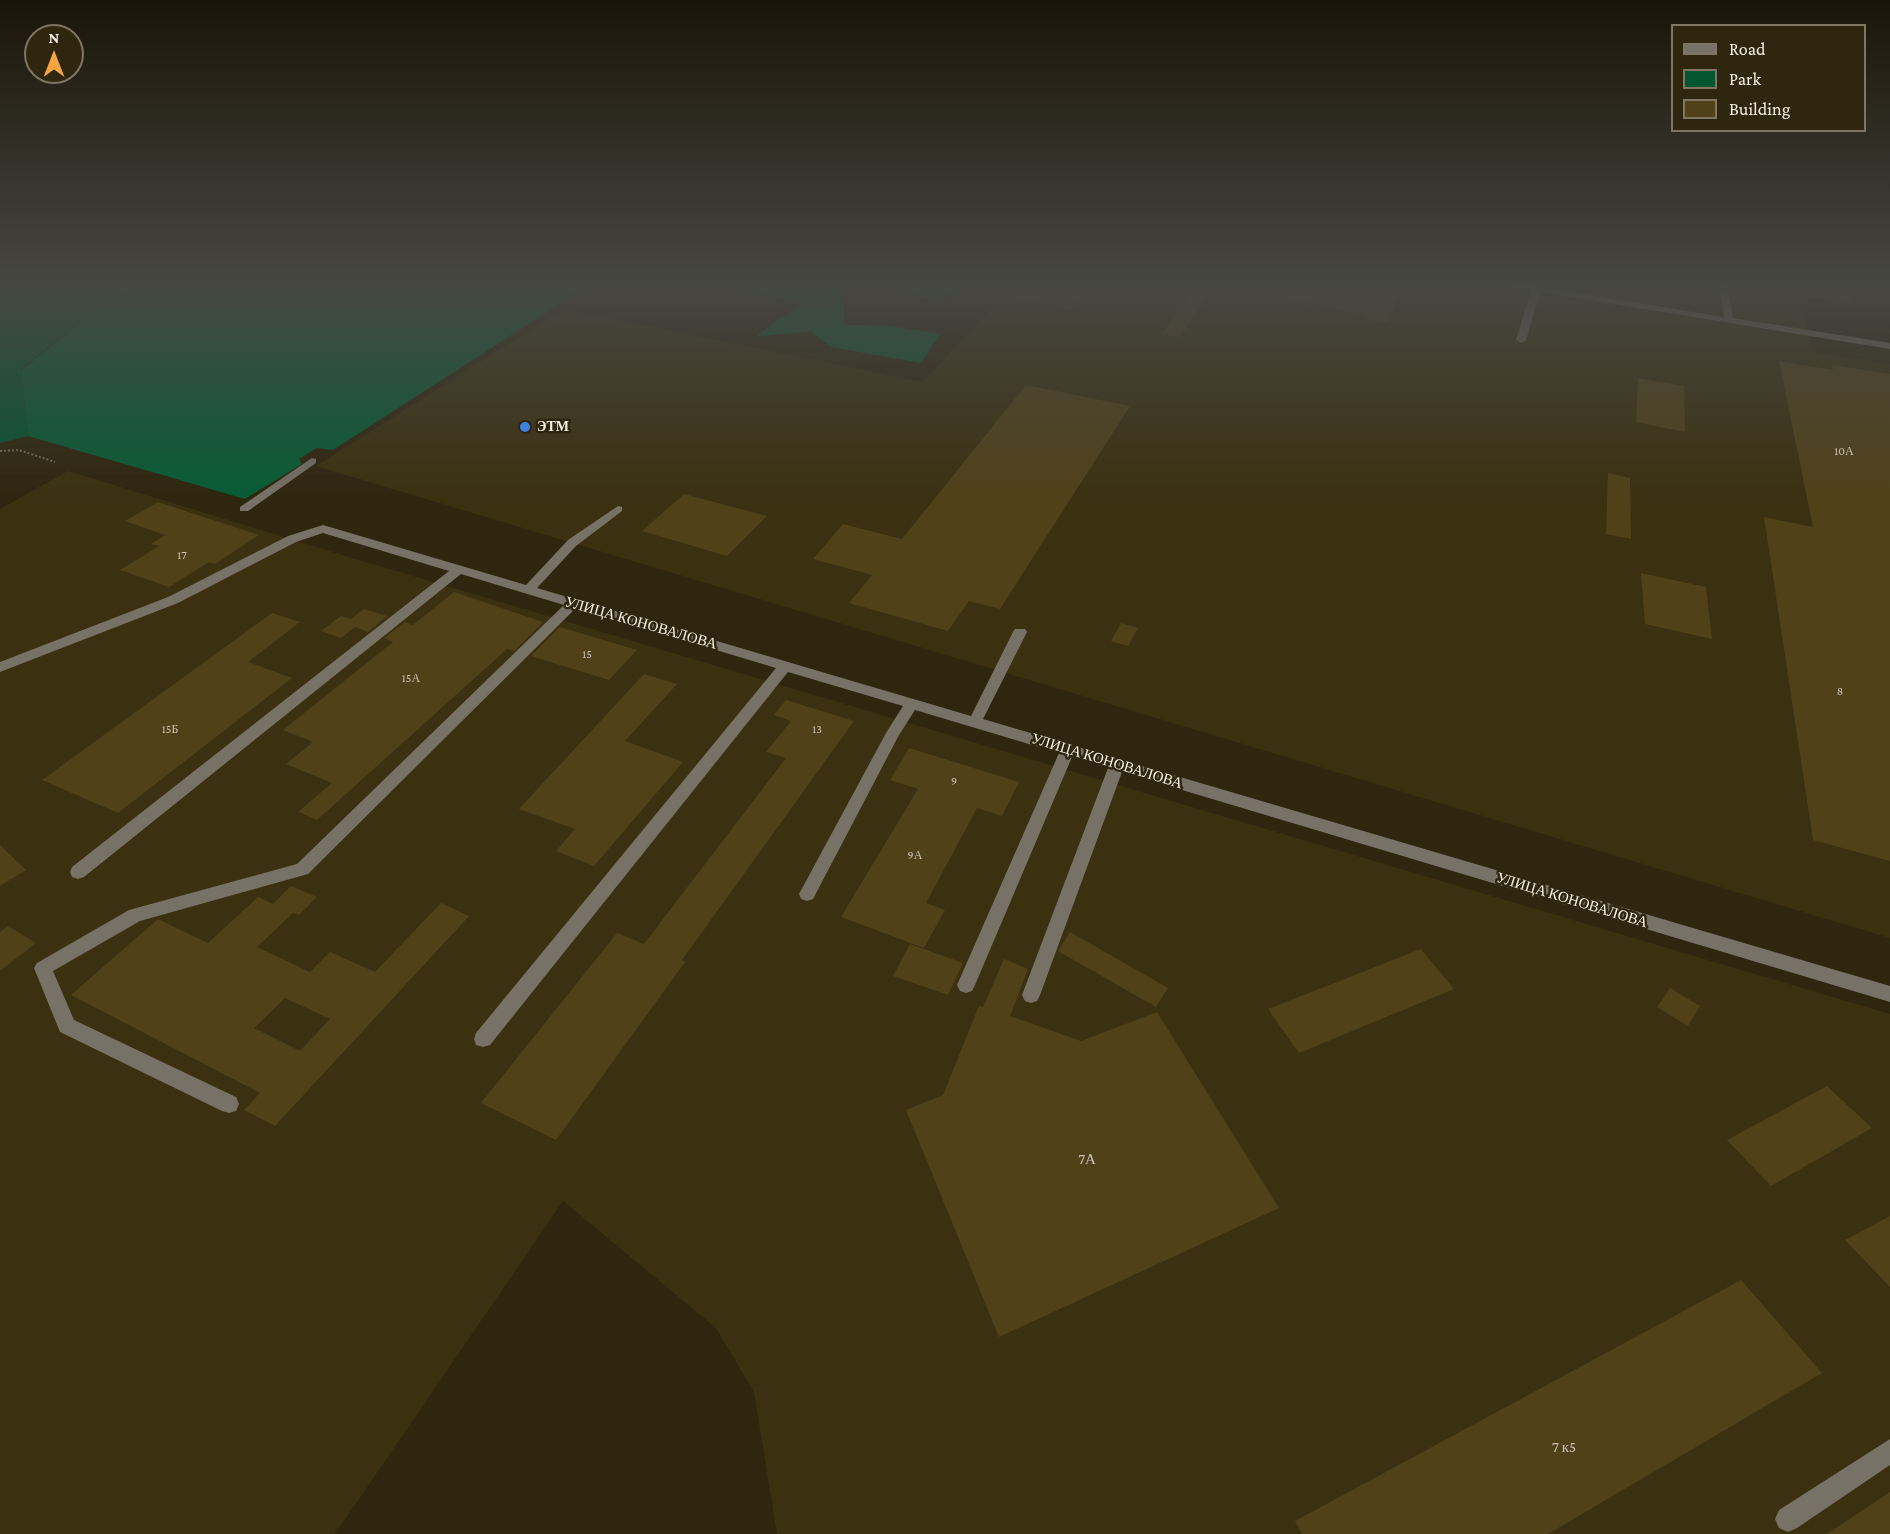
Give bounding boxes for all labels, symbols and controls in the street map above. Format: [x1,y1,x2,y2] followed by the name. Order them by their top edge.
[24,24,84,84] north arrow
[1671,24,1866,132] legend
[49,29,59,46] text: N
[1729,39,1766,59] text: Road
[1729,69,1761,89] text: Park
[1729,99,1790,119] text: Building
[537,419,569,435] place label: ЭТМ
[518,420,532,434] marker: ЭТМ
[1834,444,1854,458] house number: 10А
[177,548,187,562] house number: 17
[563,593,719,653] street label: УЛИЦА КОНОВАЛОВА
[582,647,592,661] house number: 15
[402,671,420,685] house number: 15А
[1837,684,1843,698] house number: 8
[162,722,178,736] house number: 15Б
[812,722,822,736] house number: 13
[1029,729,1185,793] street label: УЛИЦА КОНОВАЛОВА
[951,774,957,788] house number: 9
[908,848,922,862] house number: 9А
[1494,868,1650,932] street label: УЛИЦА КОНОВАЛОВА
[1078,1150,1096,1168] house number: 7А
[1552,1438,1576,1456] house number: 7 к5

